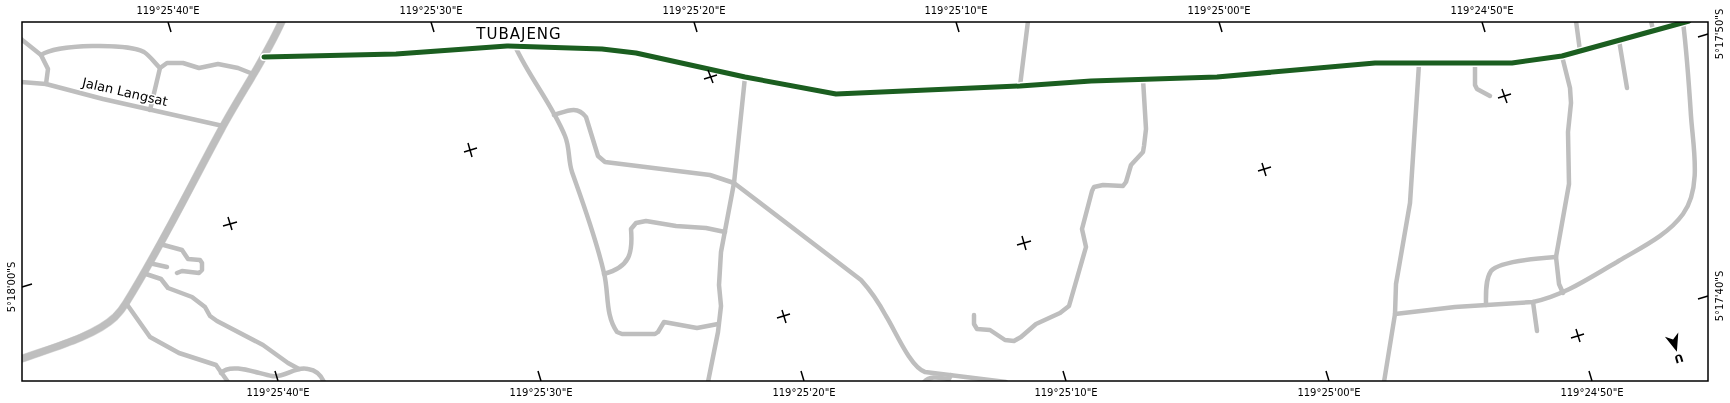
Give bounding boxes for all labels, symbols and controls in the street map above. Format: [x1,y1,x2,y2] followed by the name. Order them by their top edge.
[136,5,200,16] text: 119°25'40"E
[399,5,463,16] text: 119°25'30"E
[662,5,726,16] text: 119°25'20"E
[924,5,988,16] text: 119°25'10"E
[1187,5,1251,16] text: 119°25'00"E
[1450,5,1514,16] text: 119°24'50"E
[1714,9,1725,59] text: 5°17'50"S
[475,25,562,43] district label: TUBAJENG
[80,75,169,109] street label: Jalan Langsat
[6,262,17,312] text: 5°18'00"S
[1714,271,1725,321] text: 5°17'40"S
[1656,329,1696,369] north arrow
[1673,351,1685,366] text: U
[246,387,310,398] text: 119°25'40"E
[509,387,573,398] text: 119°25'30"E
[772,387,836,398] text: 119°25'20"E
[1034,387,1098,398] text: 119°25'10"E
[1297,387,1361,398] text: 119°25'00"E
[1560,387,1624,398] text: 119°24'50"E

